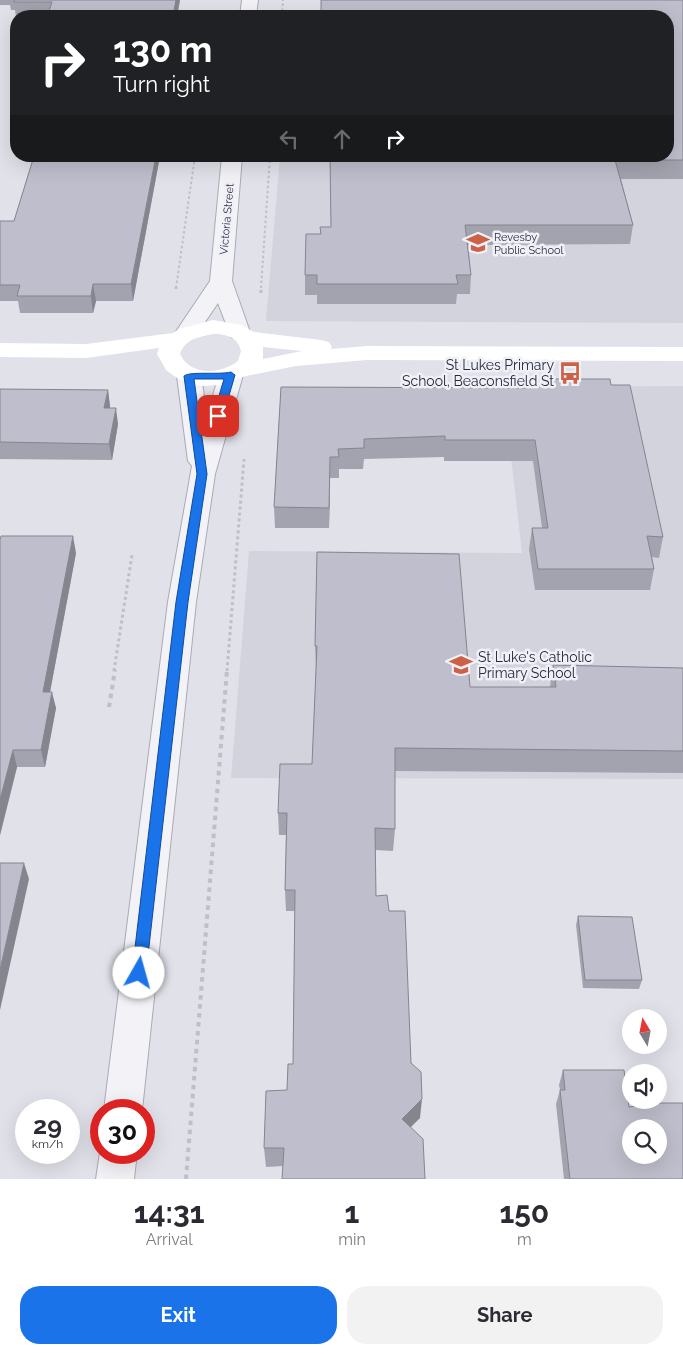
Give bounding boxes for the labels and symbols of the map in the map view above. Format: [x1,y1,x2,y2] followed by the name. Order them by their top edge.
[217,182,237,255] street label: Victoria Street
[465,230,491,256] school or university icon: Revesby Public School
[494,231,564,257] place label: Revesby Public School
[402,357,554,389] place label: St Lukes Primary School, Beaconsfield St
[557,360,583,386] bus stop icon: St Lukes Primary School, Beaconsfield St
[197,395,239,437] pin
[478,649,592,681] place label: St Luke's Catholic Primary School
[448,652,474,678] school or university icon: St Luke's Catholic Primary School
[112,946,164,998] position arrow
[622,1009,668,1054] north arrow
[90,1099,155,1164] speed limit sign: 30

